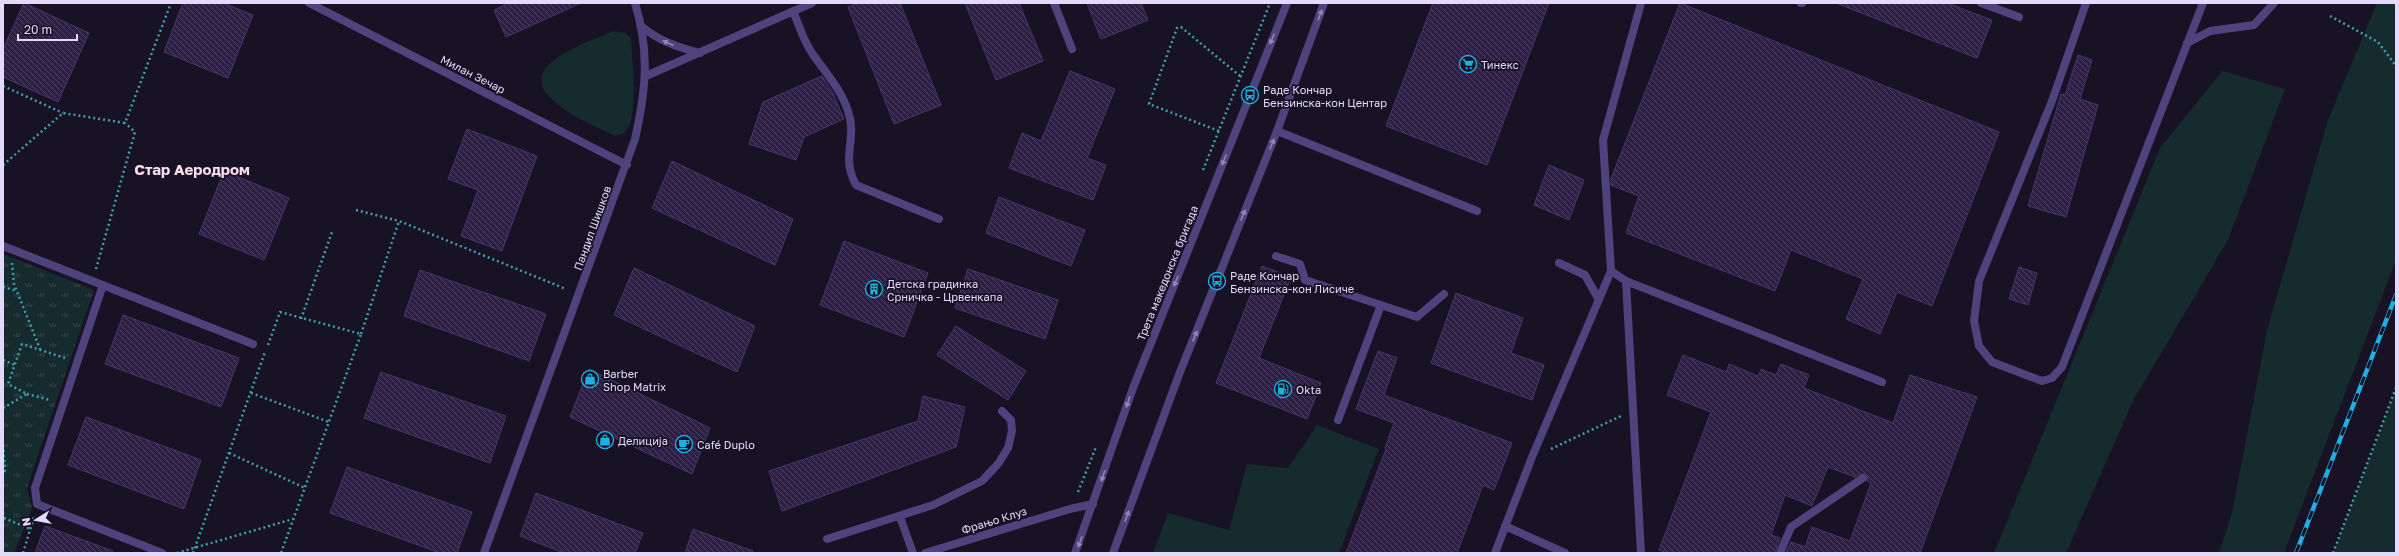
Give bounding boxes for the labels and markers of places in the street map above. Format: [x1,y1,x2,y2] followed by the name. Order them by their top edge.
[1458,54,1478,74] supermarket icon: Тинекс
[1481,58,1519,71] place label: Тинекс
[1263,83,1387,109] place label: Раде Кончар Бензинска-кон Центар
[1240,85,1260,105] bus stop icon: Раде Кончар Бензинска-кон Центар
[1230,269,1354,295] place label: Раде Кончар Бензинска-кон Лисиче
[1207,271,1227,291] bus stop icon: Раде Кончар Бензинска-кон Лисиче
[887,277,1003,303] place label: Детска градинка Срничка - Црвенкапа
[864,279,884,299] building icon: Детска градинка Срничка - Црвенкапа
[603,367,666,393] place label: Barber Shop Matrix
[580,369,600,389] shop icon: Barber Shop Matrix
[1273,379,1293,399] fuel station icon: Okta
[1296,383,1321,396] place label: Okta
[595,430,615,450] shop icon: Делиција
[618,434,668,447] place label: Делиција
[674,434,694,454] cafe icon: Café Duplo
[697,438,755,451] place label: Café Duplo

